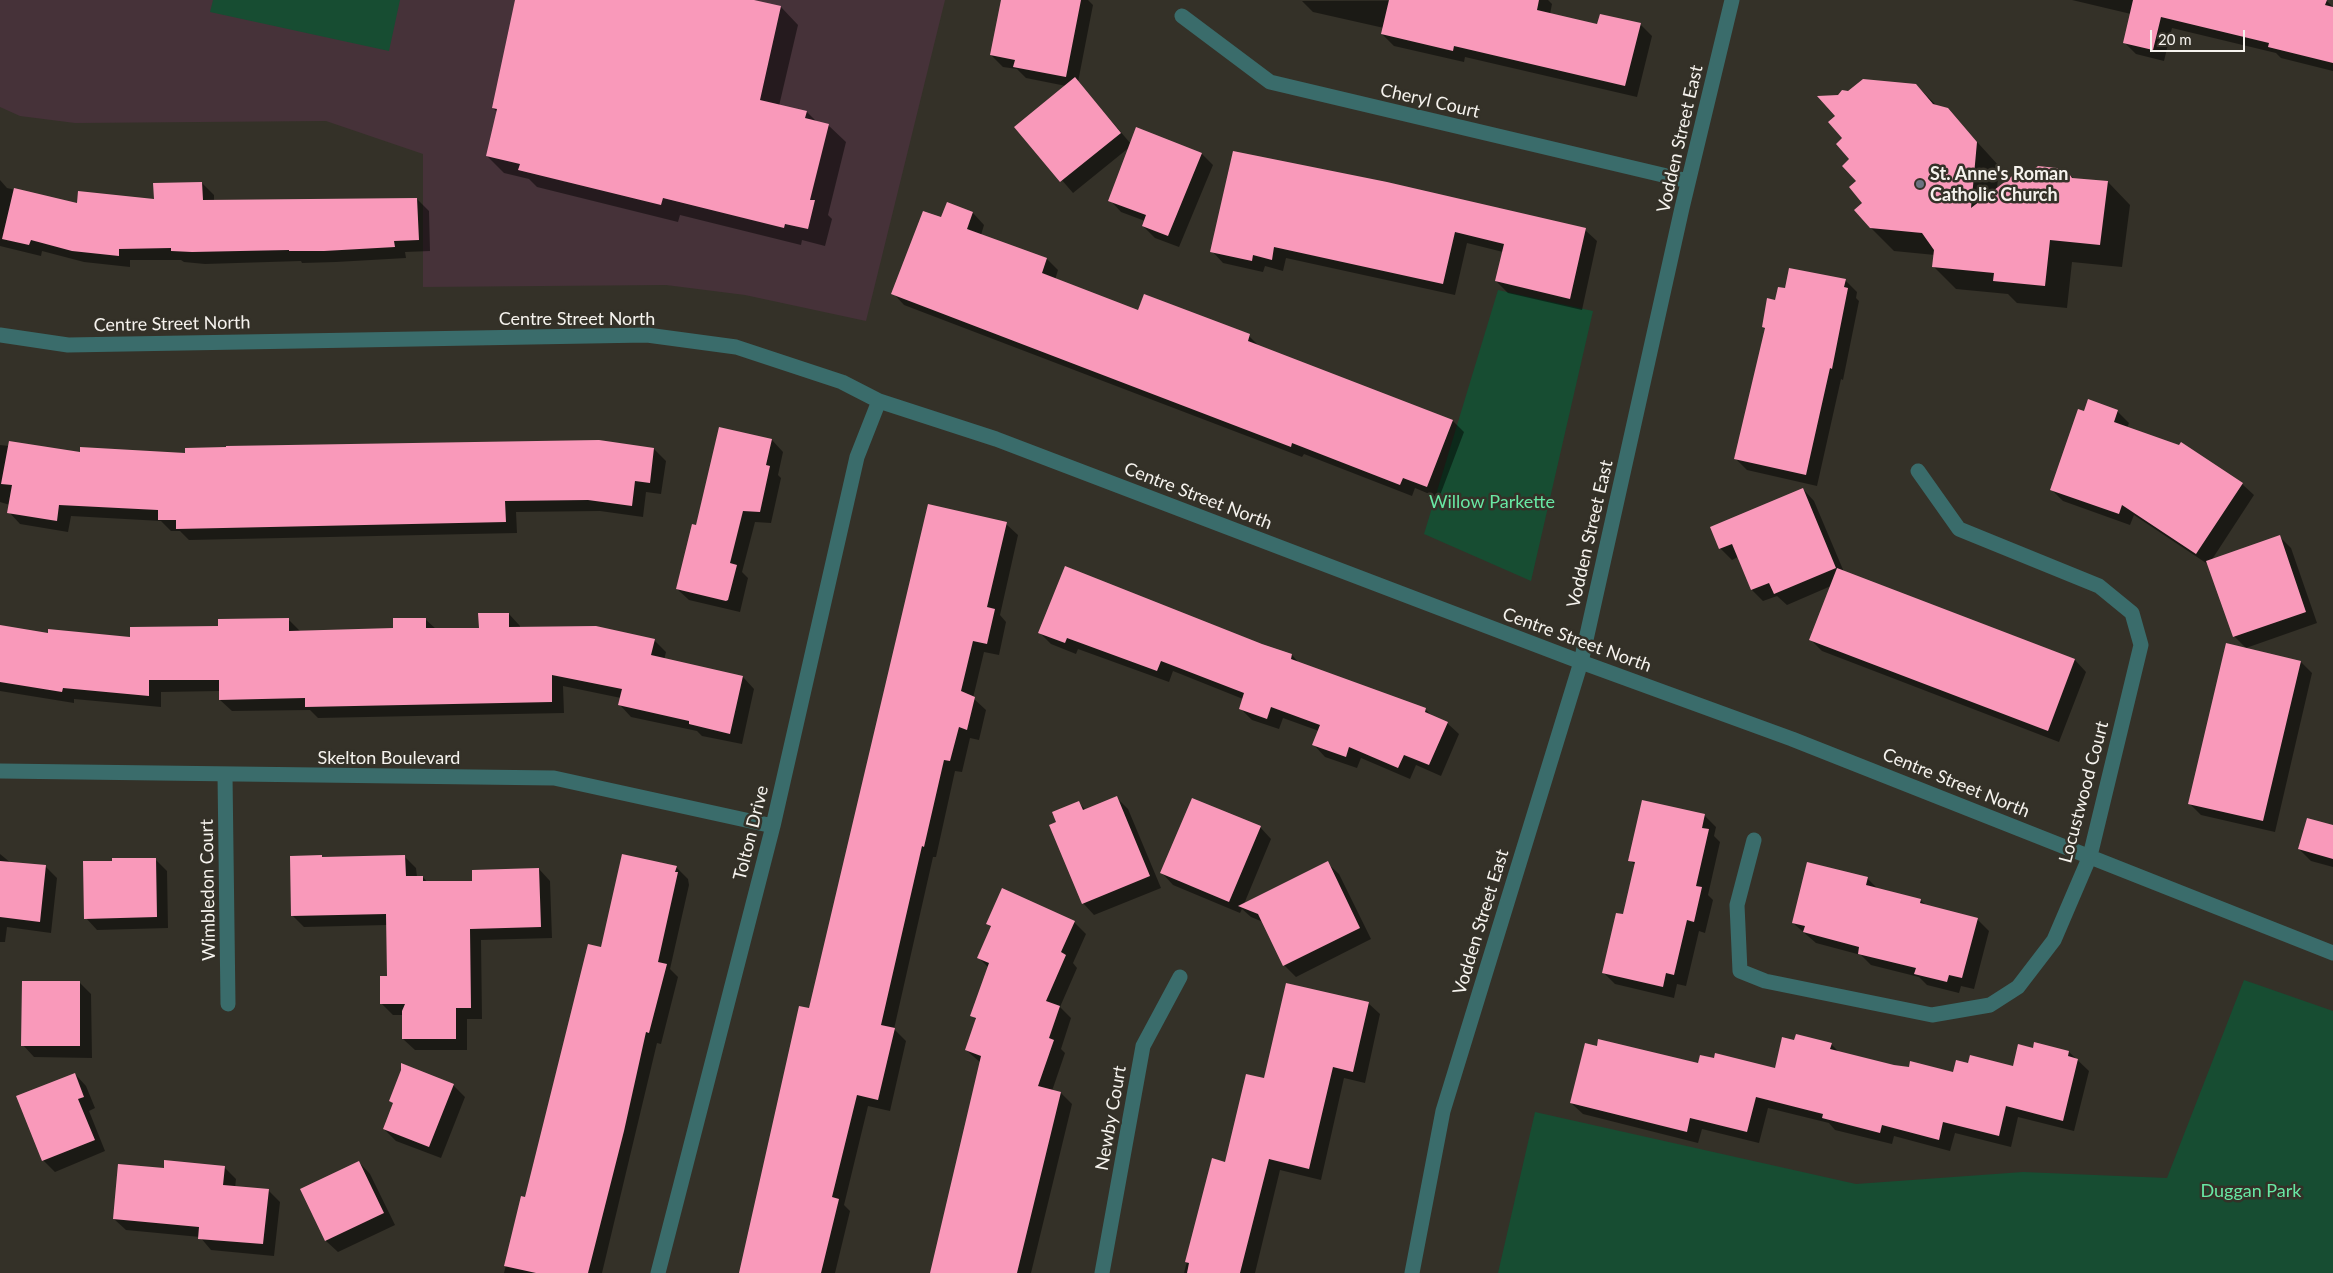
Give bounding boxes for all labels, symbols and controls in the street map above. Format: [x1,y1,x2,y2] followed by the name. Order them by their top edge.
[2153,20,2248,52] scale bar
[2158,30,2192,48] text: 20 m
[1653,63,1707,215] street label: Vodden Street East
[1378,79,1482,123] street label: Cheryl Court
[1930,163,2068,205] place label: St. Anne's Roman Catholic Church
[1914,178,1926,190] marker: St. Anne's Roman Catholic Church
[499,308,655,330] street label: Centre Street North
[93,312,251,336] street label: Centre Street North
[1121,458,1275,534] street label: Centre Street North
[1563,458,1617,610] street label: Vodden Street East
[1429,491,1555,513] park label: Willow Parkette
[1500,603,1654,677] street label: Centre Street North
[2055,719,2113,865] street label: Locustwood Court
[1879,744,2033,822] street label: Centre Street North
[318,747,460,769] street label: Skelton Boulevard
[729,783,773,883] street label: Tolton Drive
[196,819,220,961] street label: Wimbledon Court
[1449,847,1513,997] street label: Vodden Street East
[1091,1064,1131,1172] street label: Newby Court
[2200,1180,2302,1202] park label: Duggan Park

